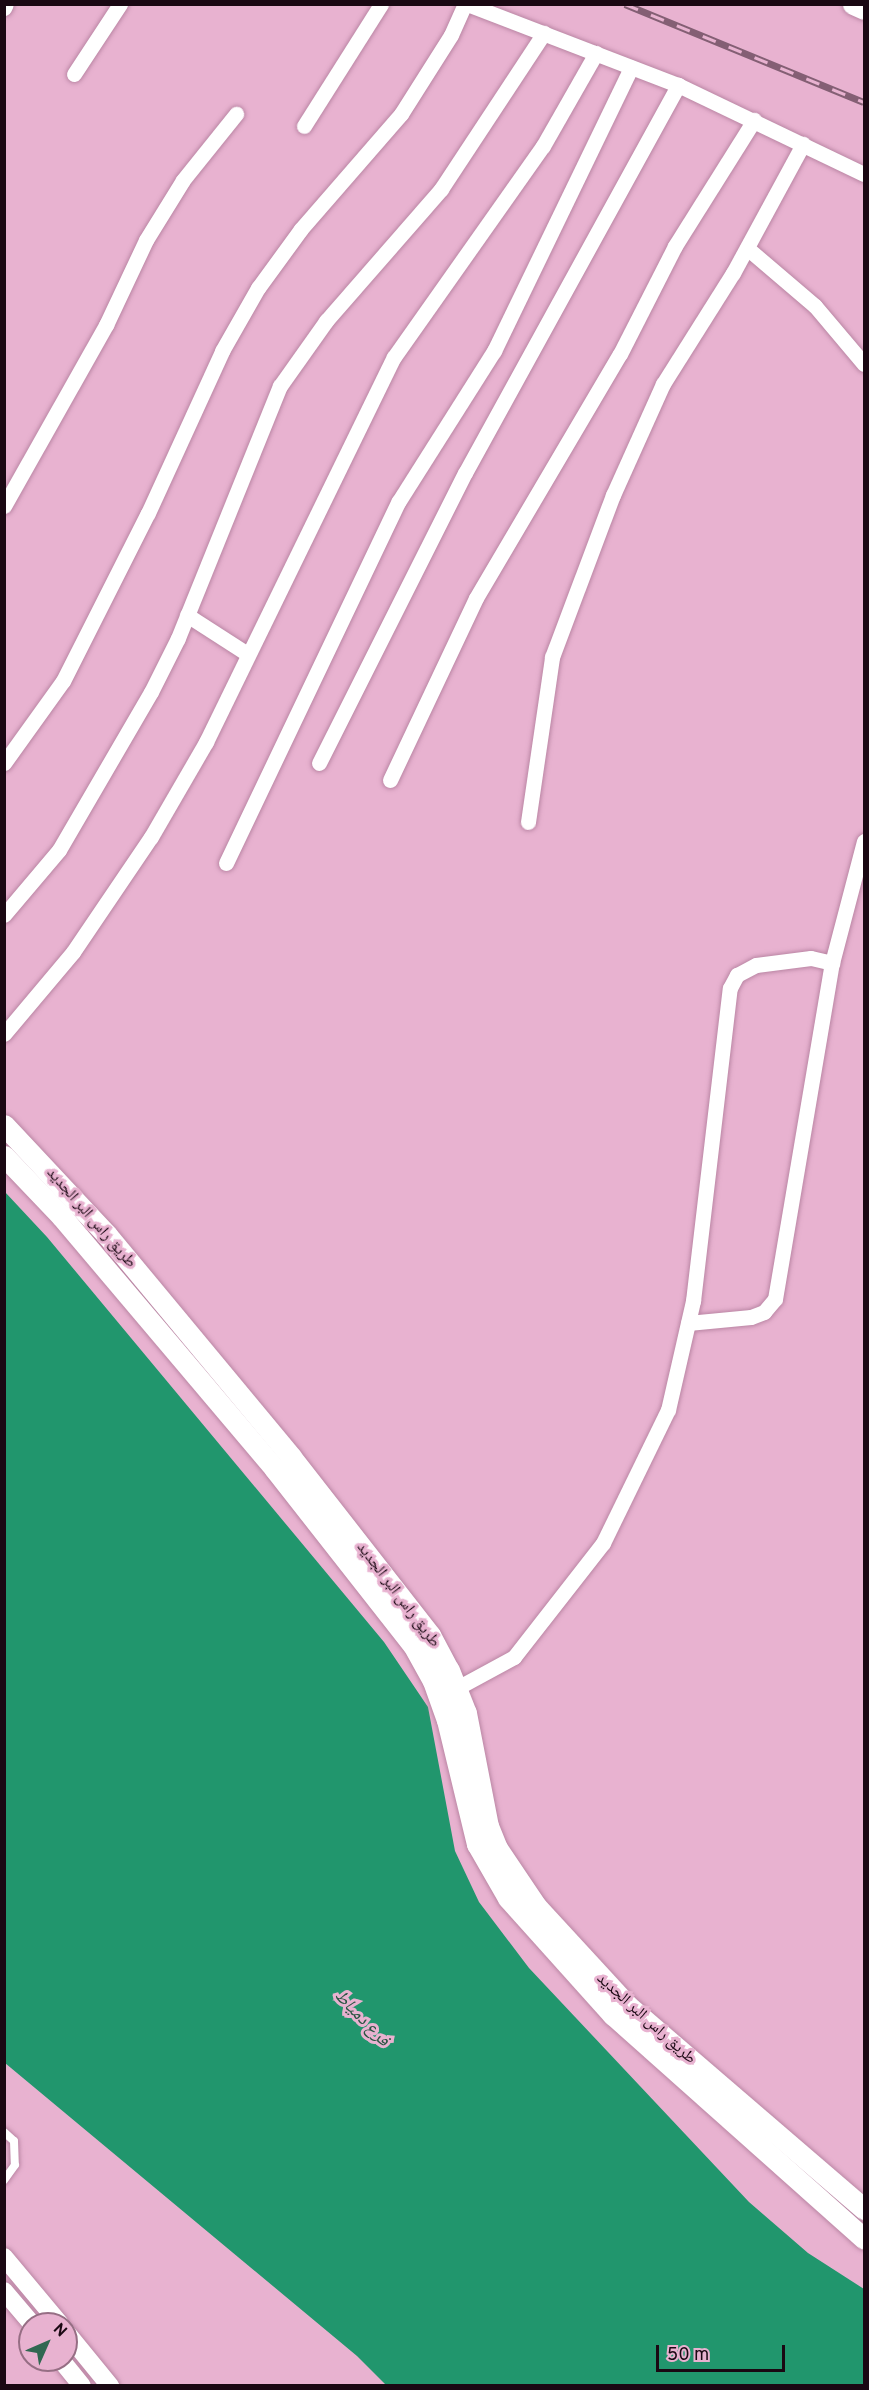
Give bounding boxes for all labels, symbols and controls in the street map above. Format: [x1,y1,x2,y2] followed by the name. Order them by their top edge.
[42,1164,140,1272] street label: طريق راس البر الجديد
[352,1538,444,1652] street label: طريق راس البر الجديد
[592,1969,700,2069] street label: طريق راس البر الجديد
[329,1986,393,2052] water label: فرع دمياط
[18,2312,78,2372] north arrow
[48,2320,70,2342] text: N
[659,2333,788,2371] scale bar
[667,2344,709,2367] text: 50 m

